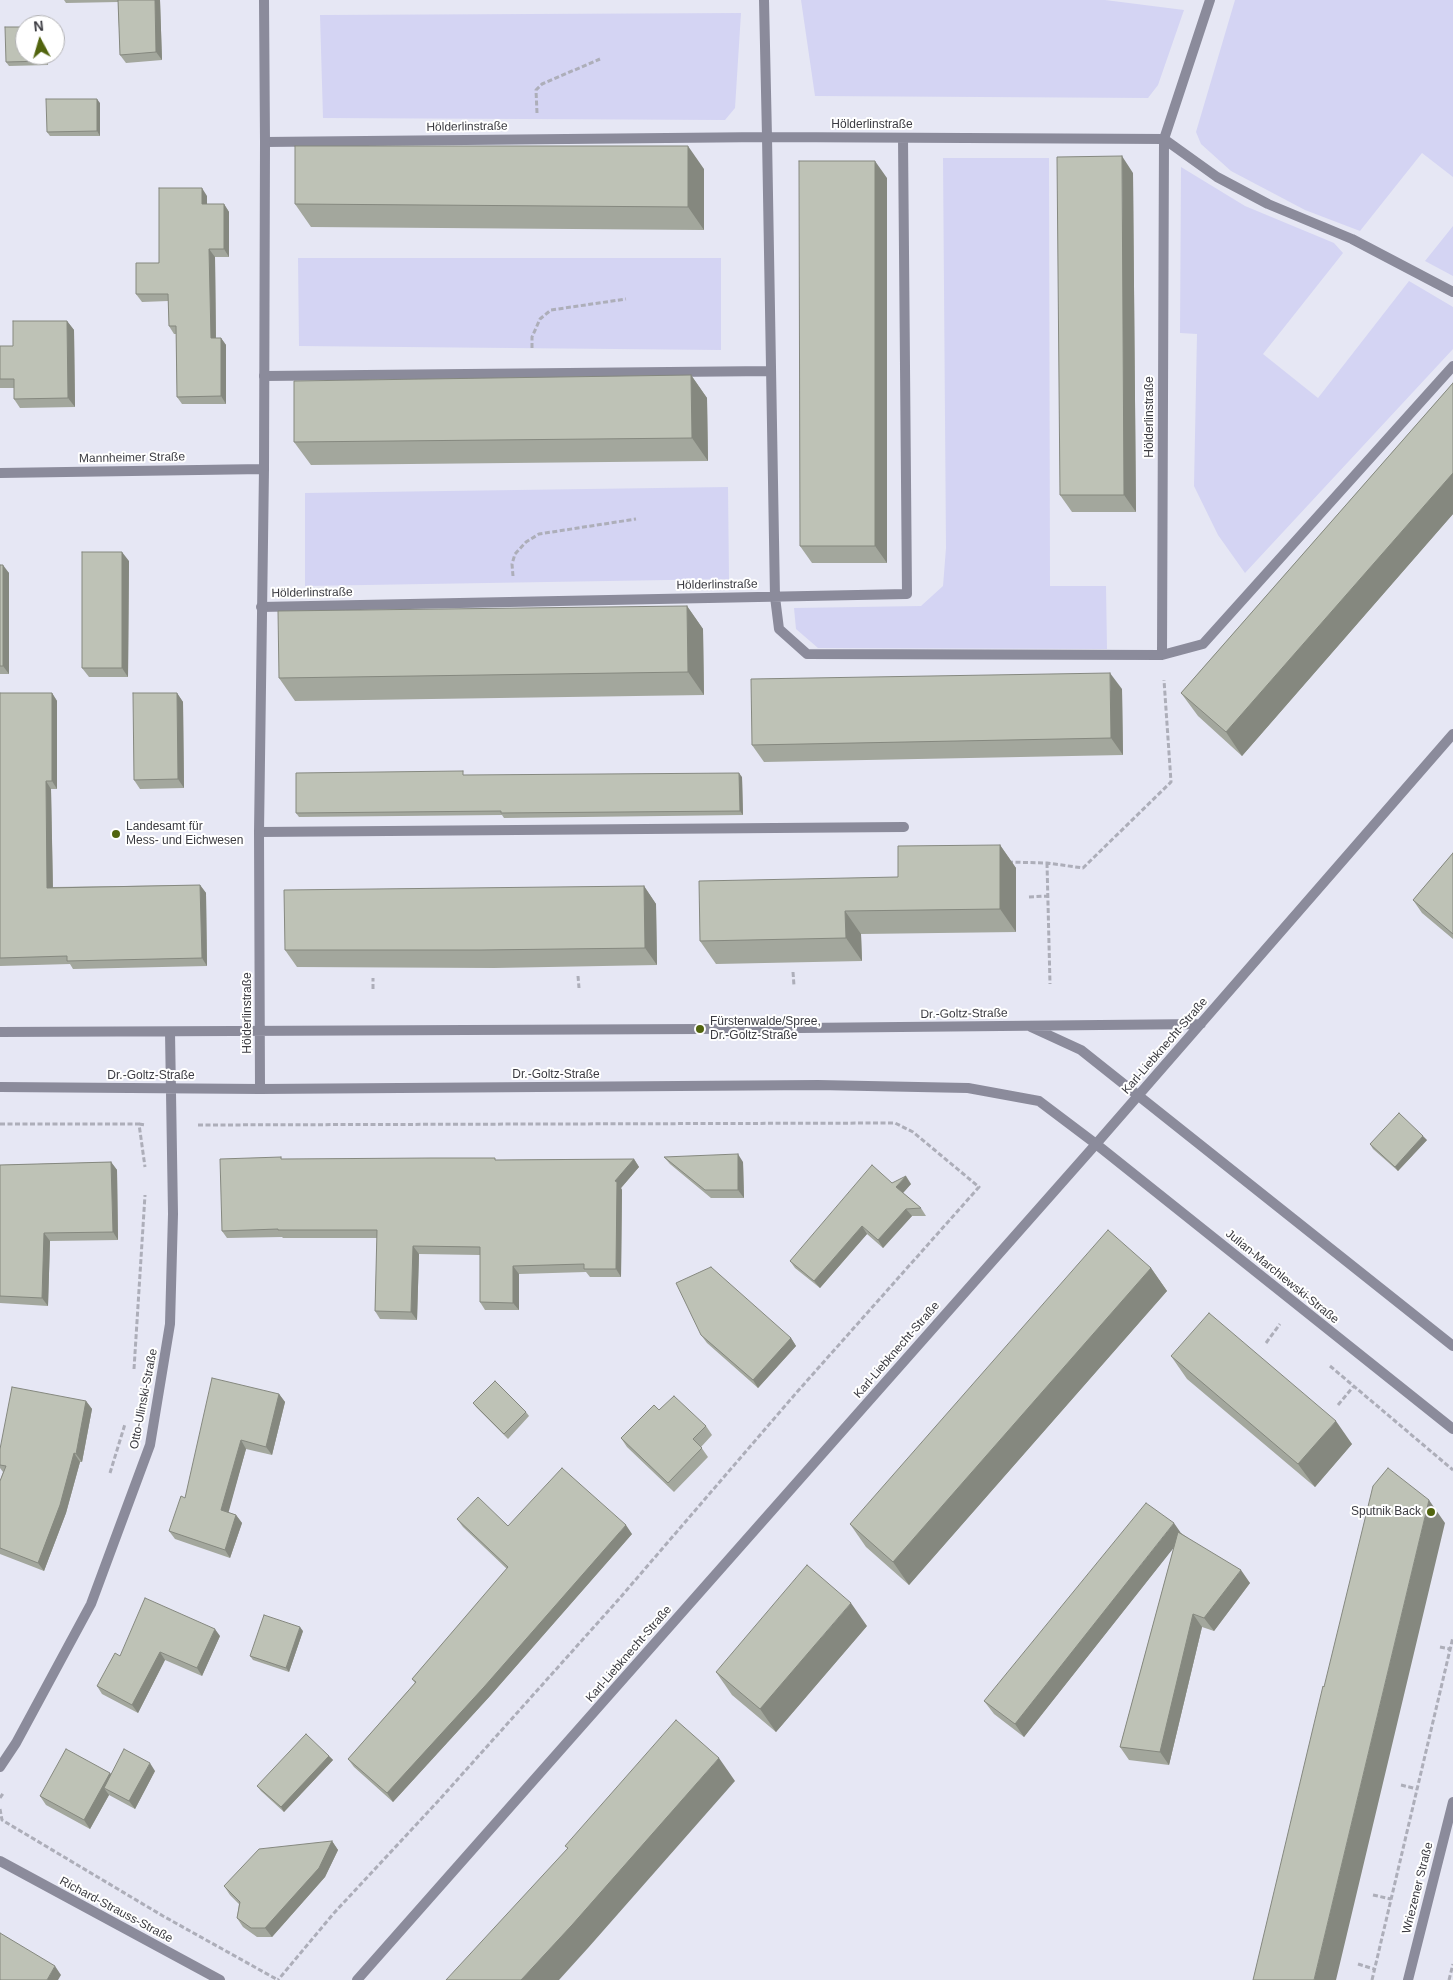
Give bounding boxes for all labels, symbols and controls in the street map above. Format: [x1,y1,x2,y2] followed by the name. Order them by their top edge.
[15,15,65,65] north arrow
[33,18,44,35] text: N
[831,118,913,132] street label: Hölderlinstraße
[426,119,508,135] street label: Hölderlinstraße
[1143,376,1157,458] street label: Hölderlinstraße
[79,450,185,466] street label: Mannheimer Straße
[676,577,758,593] street label: Hölderlinstraße
[271,585,353,601] street label: Hölderlinstraße
[126,820,243,848] place label: Landesamt für Mess- und Eichwesen
[110,828,122,840] marker: Landesamt für Mess- und Eichwesen
[241,972,255,1054] street label: Hölderlinstraße
[1119,995,1211,1097] street label: Karl-Liebknecht-Straße
[920,1006,1008,1022] street label: Dr.-Goltz-Straße
[710,1015,821,1043] place label: Fürstenwalde/Spree, Dr.-Goltz-Straße
[694,1023,706,1035] marker: Fürstenwalde/Spree, Dr.-Goltz-Straße
[512,1068,600,1082] street label: Dr.-Goltz-Straße
[107,1069,195,1083] street label: Dr.-Goltz-Straße
[1223,1227,1341,1327] street label: Julian-Marchlewski-Straße
[851,1299,943,1401] street label: Karl-Liebknecht-Straße
[127,1348,161,1450] street label: Otto-Ulinski-Straße
[1351,1505,1421,1519] place label: Sputnik Back
[1425,1506,1437,1518] marker: Sputnik Back
[583,1603,675,1705] street label: Karl-Liebknecht-Straße
[1400,1841,1436,1935] street label: Wriezener Straße
[57,1874,175,1946] street label: Richard-Strauss-Straße

